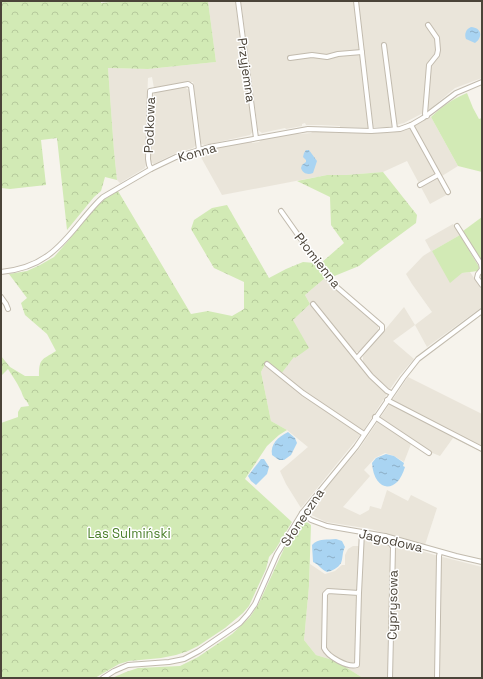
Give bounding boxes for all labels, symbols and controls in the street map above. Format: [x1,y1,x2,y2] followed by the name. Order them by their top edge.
[234,37,260,104] street label: Przyjemna
[140,96,159,153] street label: Podkowa
[176,139,219,166] street label: Konna
[291,229,345,292] street label: Płomienna
[277,485,328,549] street label: Słoneczna
[87,525,171,542] park label: Las Sulmiński
[357,525,425,556] street label: Jagodowa
[383,569,402,640] street label: Cyprysowa

